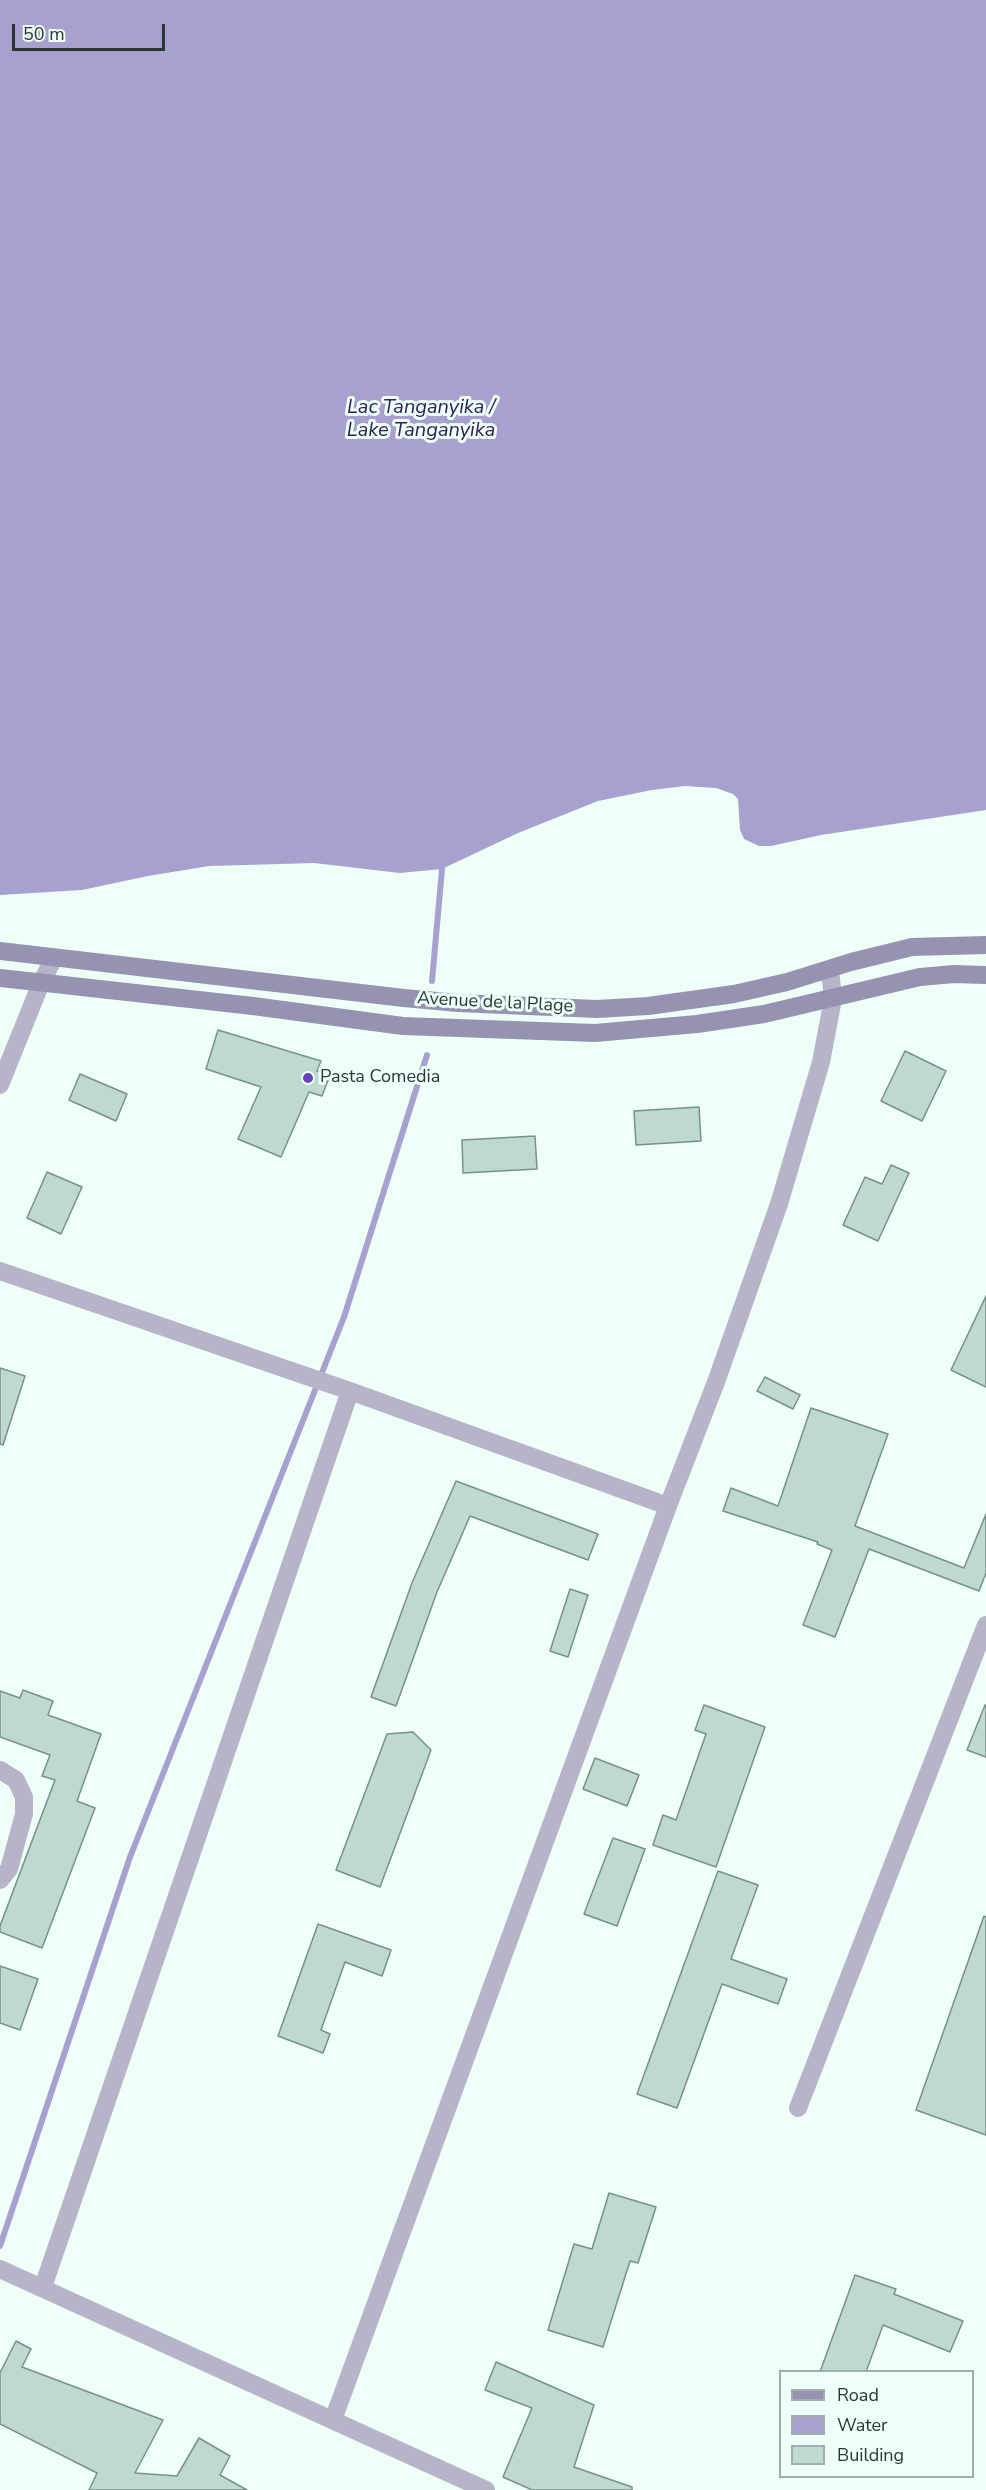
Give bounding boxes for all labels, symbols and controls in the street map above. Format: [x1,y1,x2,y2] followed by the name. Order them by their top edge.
[15,12,168,50] scale bar
[23,22,65,46] text: 50 m
[347,396,495,443] water label: Lac Tanganyika / Lake Tanganyika
[416,988,574,1018] street label: Avenue de la Plage
[320,1067,440,1089] place label: Pasta Comedia
[301,1071,315,1085] marker: Pasta Comedia
[779,2370,974,2478] legend
[837,2383,879,2407] text: Road
[837,2413,888,2437] text: Water
[837,2443,904,2467] text: Building

